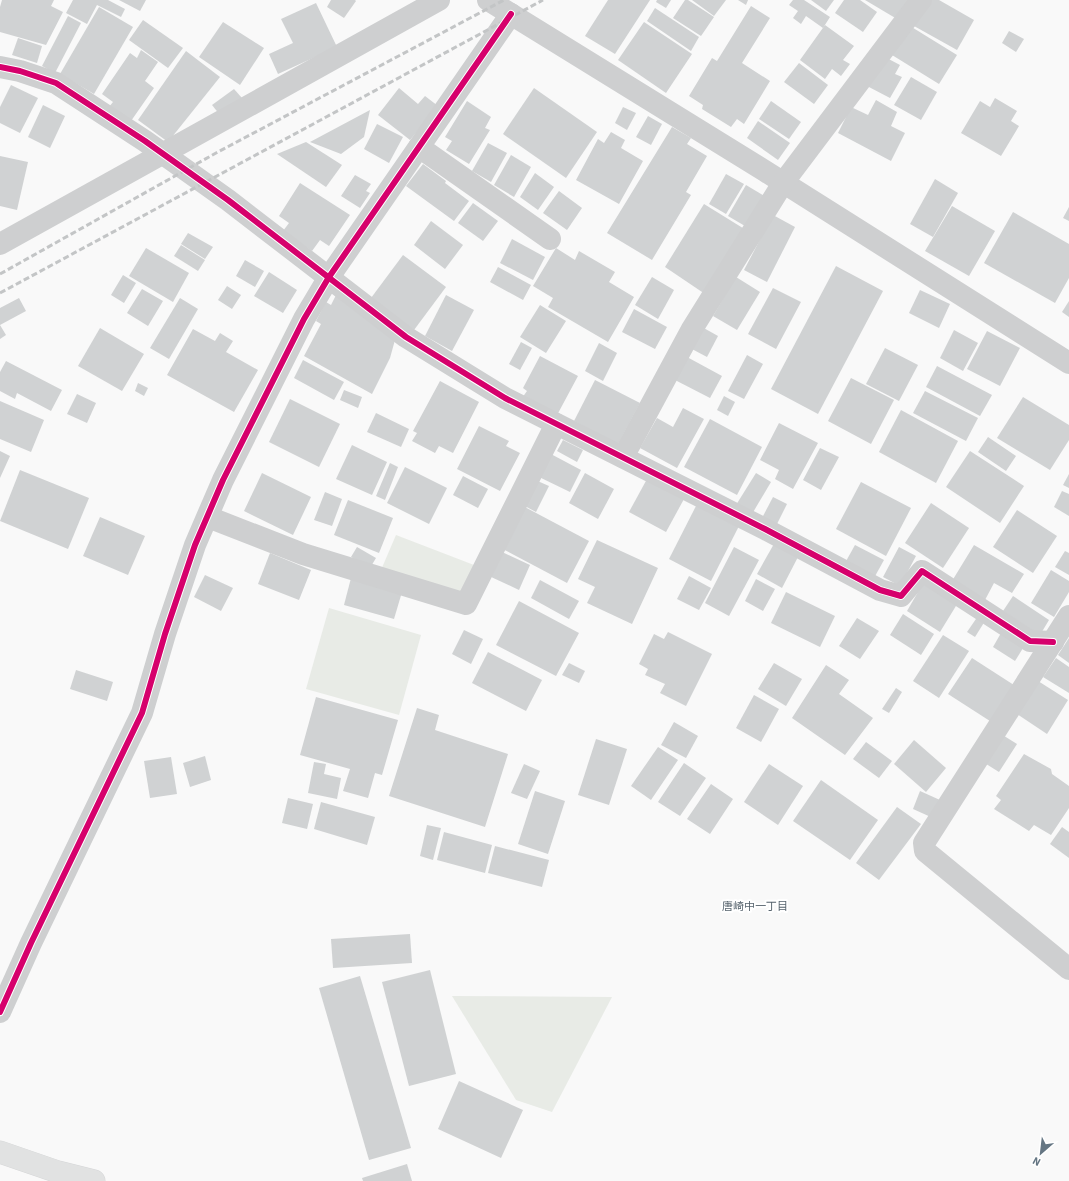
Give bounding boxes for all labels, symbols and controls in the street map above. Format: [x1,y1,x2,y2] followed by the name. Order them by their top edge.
[722,899,788,914] district label: 唐崎中一丁目
[1021,1133,1061,1173] north arrow
[1030,1153,1043,1170] text: N

